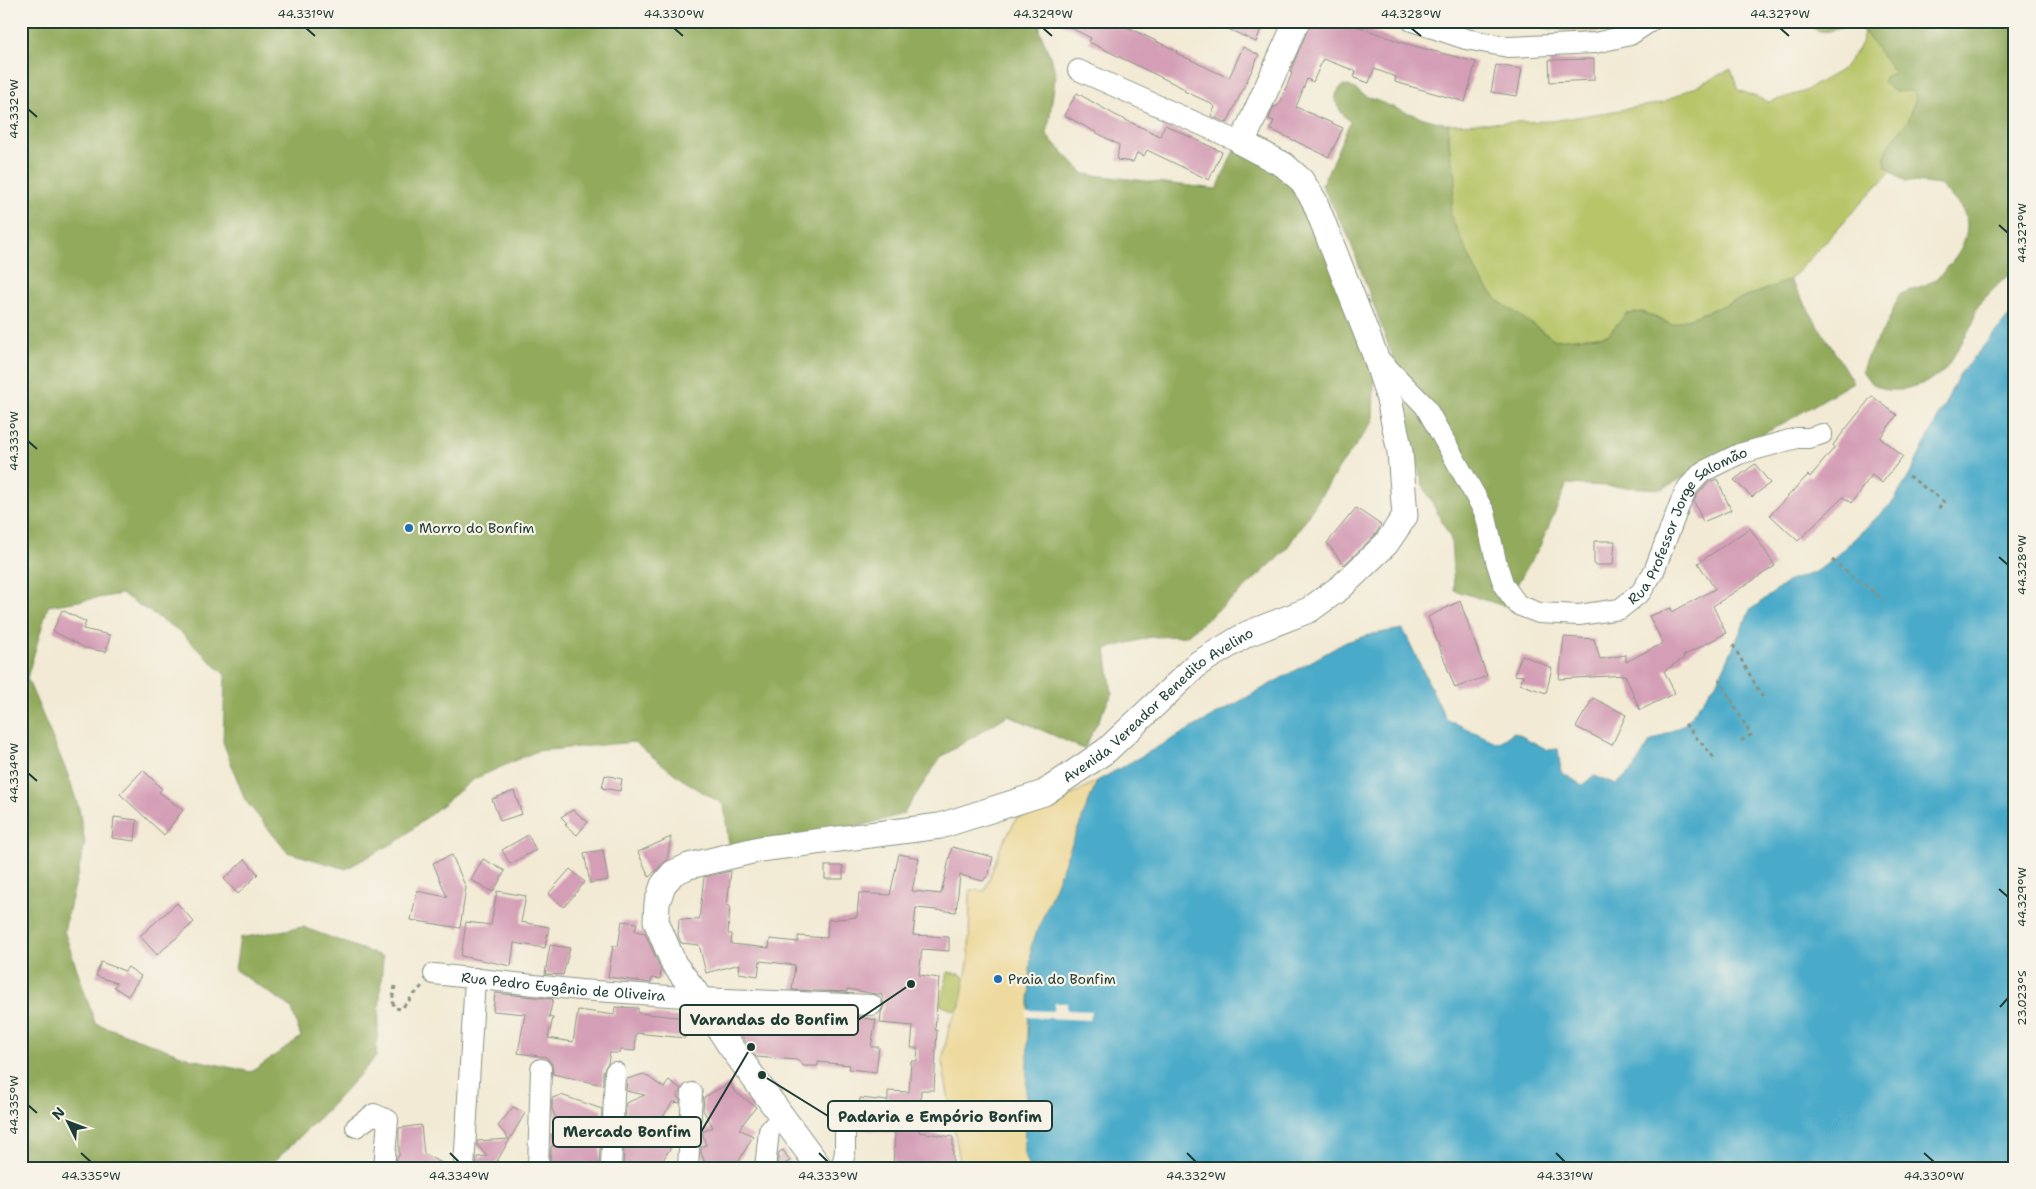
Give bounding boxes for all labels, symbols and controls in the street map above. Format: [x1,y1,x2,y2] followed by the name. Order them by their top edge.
[278,6,334,22] text: 44.331°W
[644,6,704,22] text: 44.330°W
[1013,6,1073,22] text: 44.329°W
[1381,6,1441,22] text: 44.328°W
[1750,6,1810,22] text: 44.327°W
[6,79,22,139] text: 44.332°W
[2014,203,2030,263] text: 44.327°W
[6,411,22,471] text: 44.333°W
[1624,443,1749,608] street label: Rua Professor Jorge Salomão
[419,519,534,537] place label: Morro do Bonfim
[403,522,415,534] marker: Morro do Bonfim
[2014,535,2030,595] text: 44.328°W
[1059,624,1256,786] street label: Avenida Vereador Benedito Avelino
[6,743,22,803] text: 44.334°W
[2014,867,2030,927] text: 44.329°W
[460,968,666,1005] street label: Rua Pedro Eugênio de Oliveira
[1008,970,1116,988] place label: Praia do Bonfim
[2014,970,2030,1026] text: 23.023°S
[992,973,1004,985] marker: Praia do Bonfim
[680,1005,858,1035] callout: Varandas do Bonfim
[690,1010,849,1030] text: Varandas do Bonfim
[6,1075,22,1135] text: 44.335°W
[42,1096,92,1146] north arrow
[828,1101,1052,1131] callout: Padaria e Empório Bonfim
[48,1103,69,1123] text: N
[838,1107,1042,1127] text: Padaria e Empório Bonfim
[553,1117,701,1147] callout: Mercado Bonfim
[563,1122,691,1142] text: Mercado Bonfim
[61,1168,121,1184] text: 44.335°W
[429,1168,489,1184] text: 44.334°W
[798,1168,858,1184] text: 44.333°W
[1166,1168,1226,1184] text: 44.332°W
[1537,1168,1593,1184] text: 44.331°W
[1904,1168,1964,1184] text: 44.330°W

